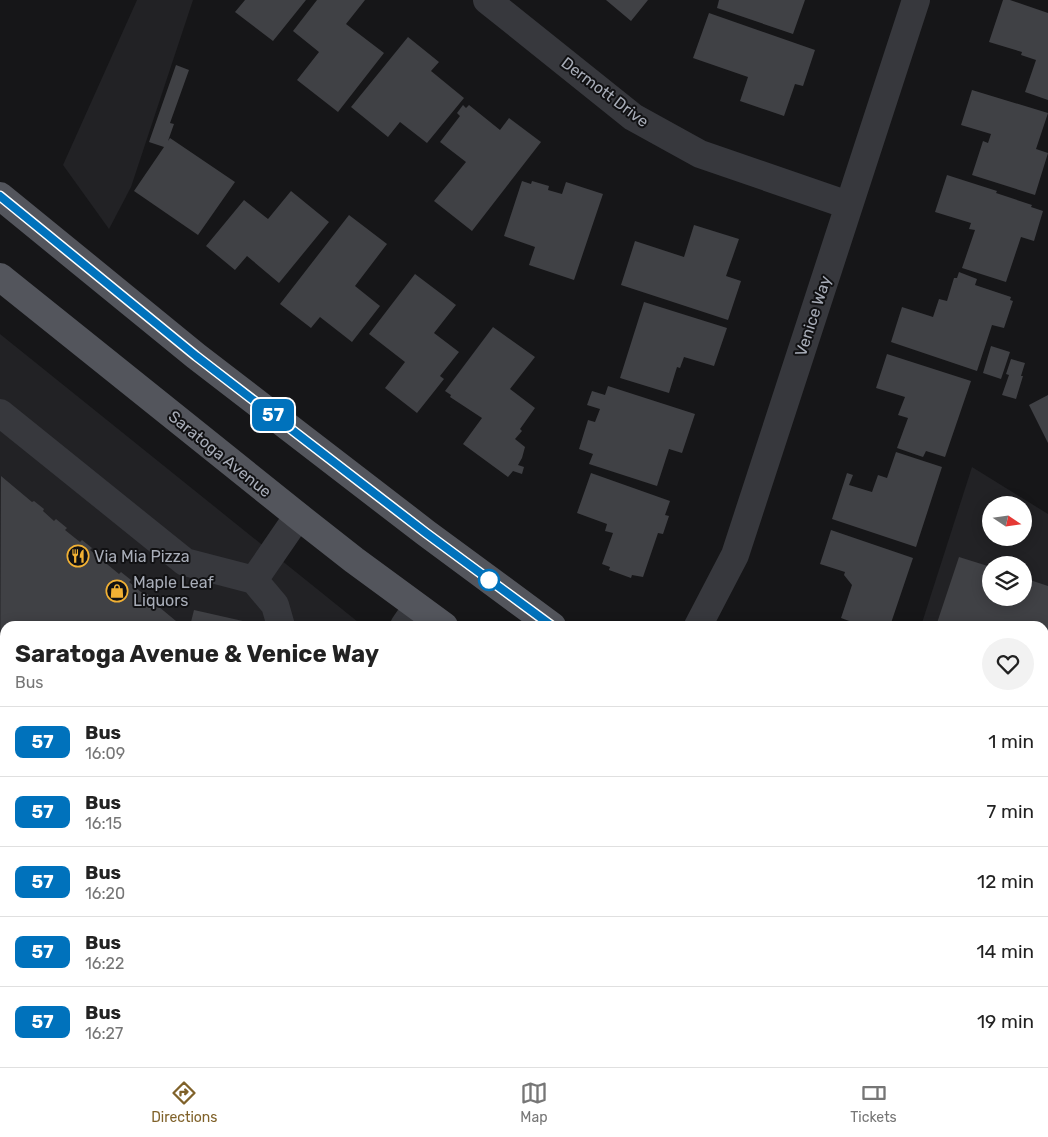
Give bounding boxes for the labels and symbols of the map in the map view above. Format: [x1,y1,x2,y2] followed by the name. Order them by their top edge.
[558,53,652,131] street label: Dermott Drive
[791,273,835,359] street label: Venice Way
[250,399,296,431] line badge: 57
[165,407,275,501] street label: Saratoga Avenue
[982,496,1032,546] north arrow
[66,544,90,568] restaurant icon: Via Mia Pizza
[94,547,190,566] place label: Via Mia Pizza
[478,569,500,591] unlabelled marker
[133,573,214,610] place label: Maple Leaf Liquors
[105,579,129,603] shop icon: Maple Leaf Liquors

